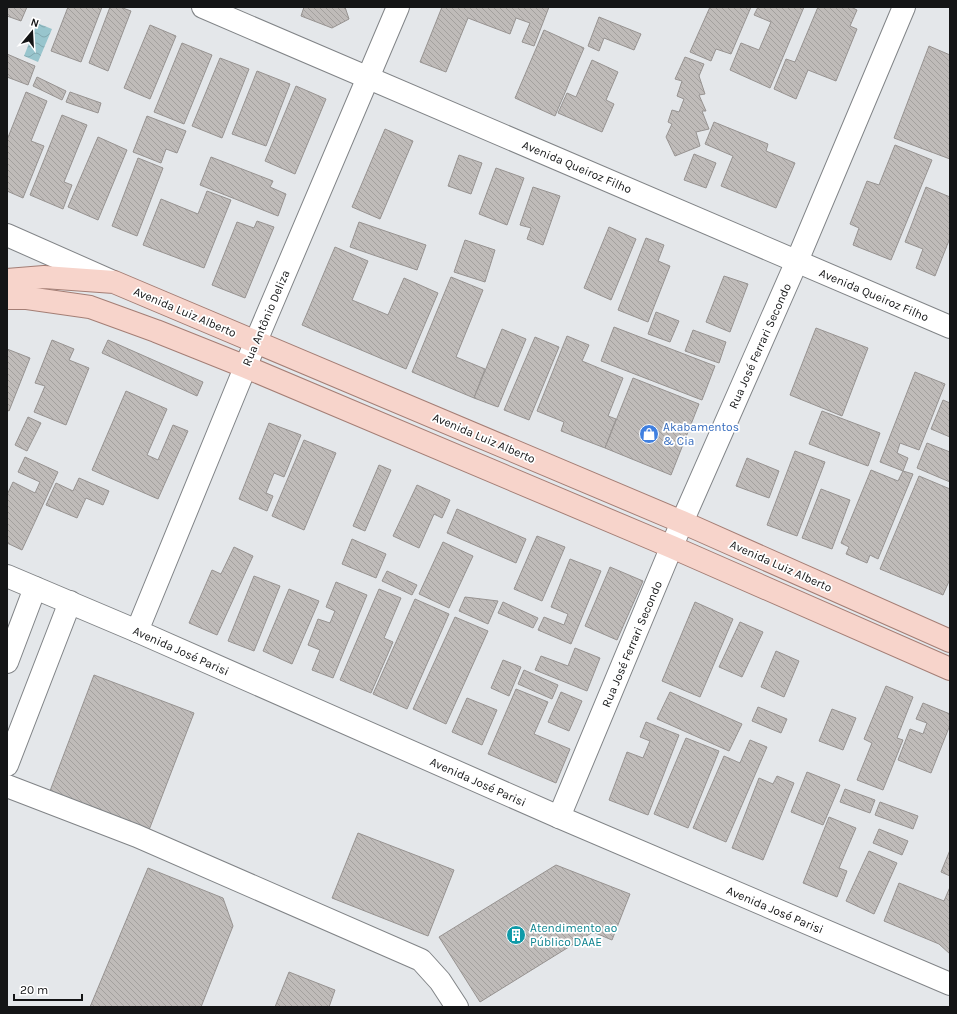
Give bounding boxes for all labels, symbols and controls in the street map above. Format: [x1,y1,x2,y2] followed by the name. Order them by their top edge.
[12,12,52,52] north arrow
[29,16,41,30] text: N
[520,138,634,196] street label: Avenida Queiroz Filho
[817,266,931,324] street label: Avenida Queiroz Filho
[239,268,293,368] street label: Rua Antônio Deliza
[726,281,794,411] street label: Rua José Ferrari Secondo
[132,284,238,340] street label: Avenida Luiz Alberto
[431,410,537,466] street label: Avenida Luiz Alberto
[663,420,739,448] place label: Akabamentos & Cia
[638,423,660,445] shop icon: Akabamentos & Cia
[728,537,834,595] street label: Avenida Luiz Alberto
[599,579,665,709] street label: Rua José Ferrari Secondo
[131,623,231,679] street label: Avenida José Parisi
[428,754,528,810] street label: Avenida José Parisi
[724,883,826,937] street label: Avenida José Parisi
[530,921,617,949] place label: Atendimento ao Público DAAE
[505,924,527,946] building icon: Atendimento ao Público DAAE
[14,976,82,1002] scale bar
[20,983,48,997] text: 20 m

